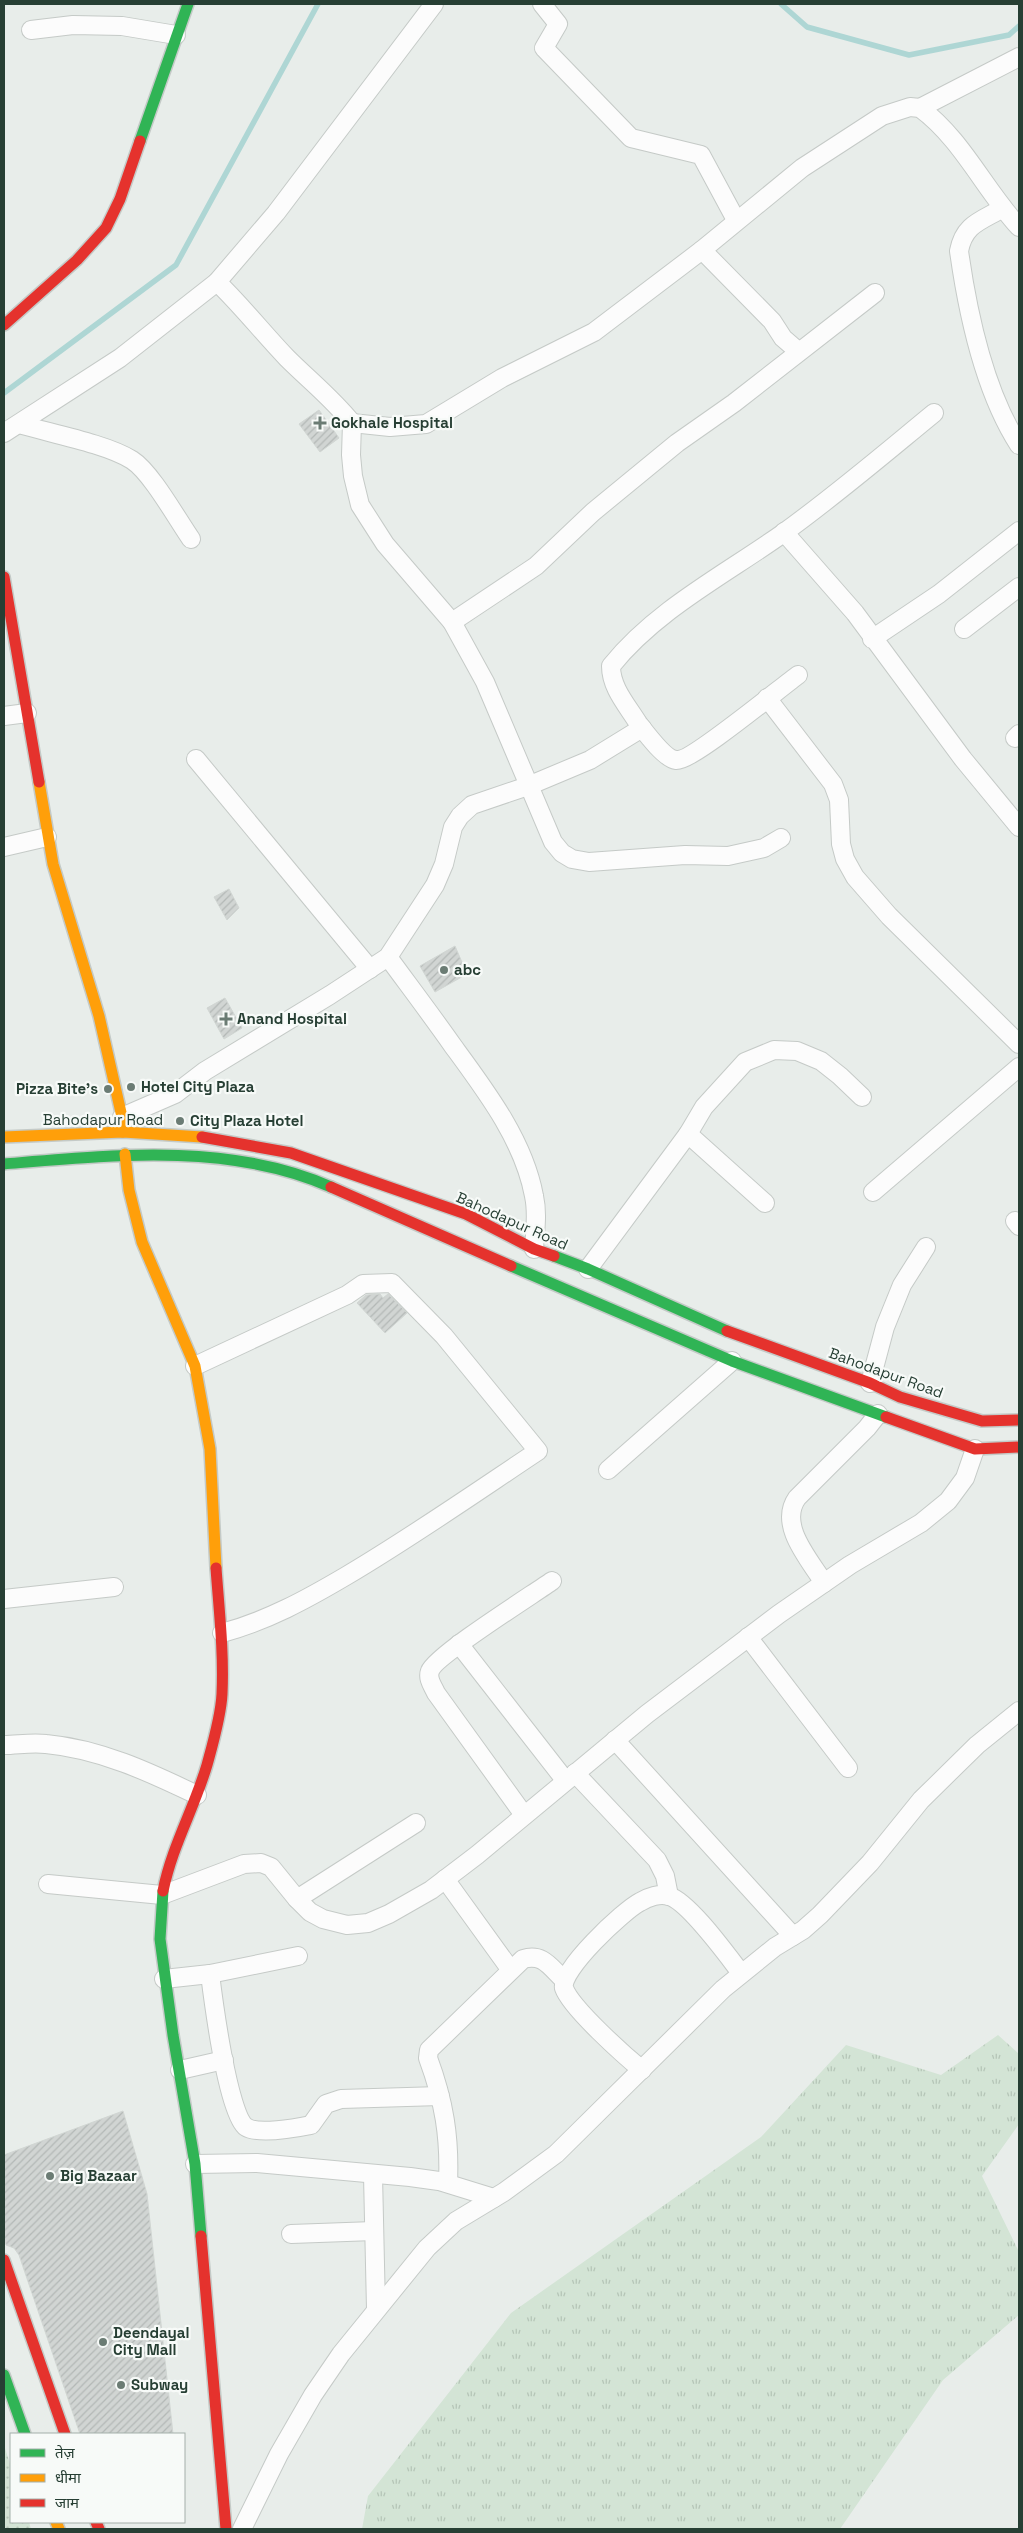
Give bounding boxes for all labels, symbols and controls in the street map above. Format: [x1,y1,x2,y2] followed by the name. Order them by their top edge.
[331,413,453,432] place label: Gokhale Hospital
[313,416,327,430] marker: Gokhale Hospital
[454,960,481,979] place label: abc
[438,964,450,976] marker: abc
[237,1009,347,1028] place label: Anand Hospital
[219,1012,233,1026] marker: Anand Hospital
[141,1077,255,1096] place label: Hotel City Plaza
[16,1079,98,1098] place label: Pizza Bite's
[125,1081,137,1093] marker: Hotel City Plaza
[102,1083,114,1095] marker: Pizza Bite's
[43,1110,163,1129] street label: Bahodapur Road
[190,1111,304,1130] place label: City Plaza Hotel
[174,1115,186,1127] marker: City Plaza Hotel
[453,1187,571,1254] street label: Bahodapur Road
[826,1343,946,1402] street label: Bahodapur Road
[60,2166,137,2185] place label: Big Bazaar
[44,2170,56,2182] marker: Big Bazaar
[113,2323,189,2359] place label: Deendayal City Mall
[97,2336,109,2348] marker: Deendayal City Mall
[131,2375,188,2394] place label: Subway
[115,2379,127,2391] marker: Subway
[10,2433,185,2523] legend
[55,2443,76,2462] text: तेज़
[55,2468,82,2487] text: धीमा
[55,2493,80,2512] text: जाम

